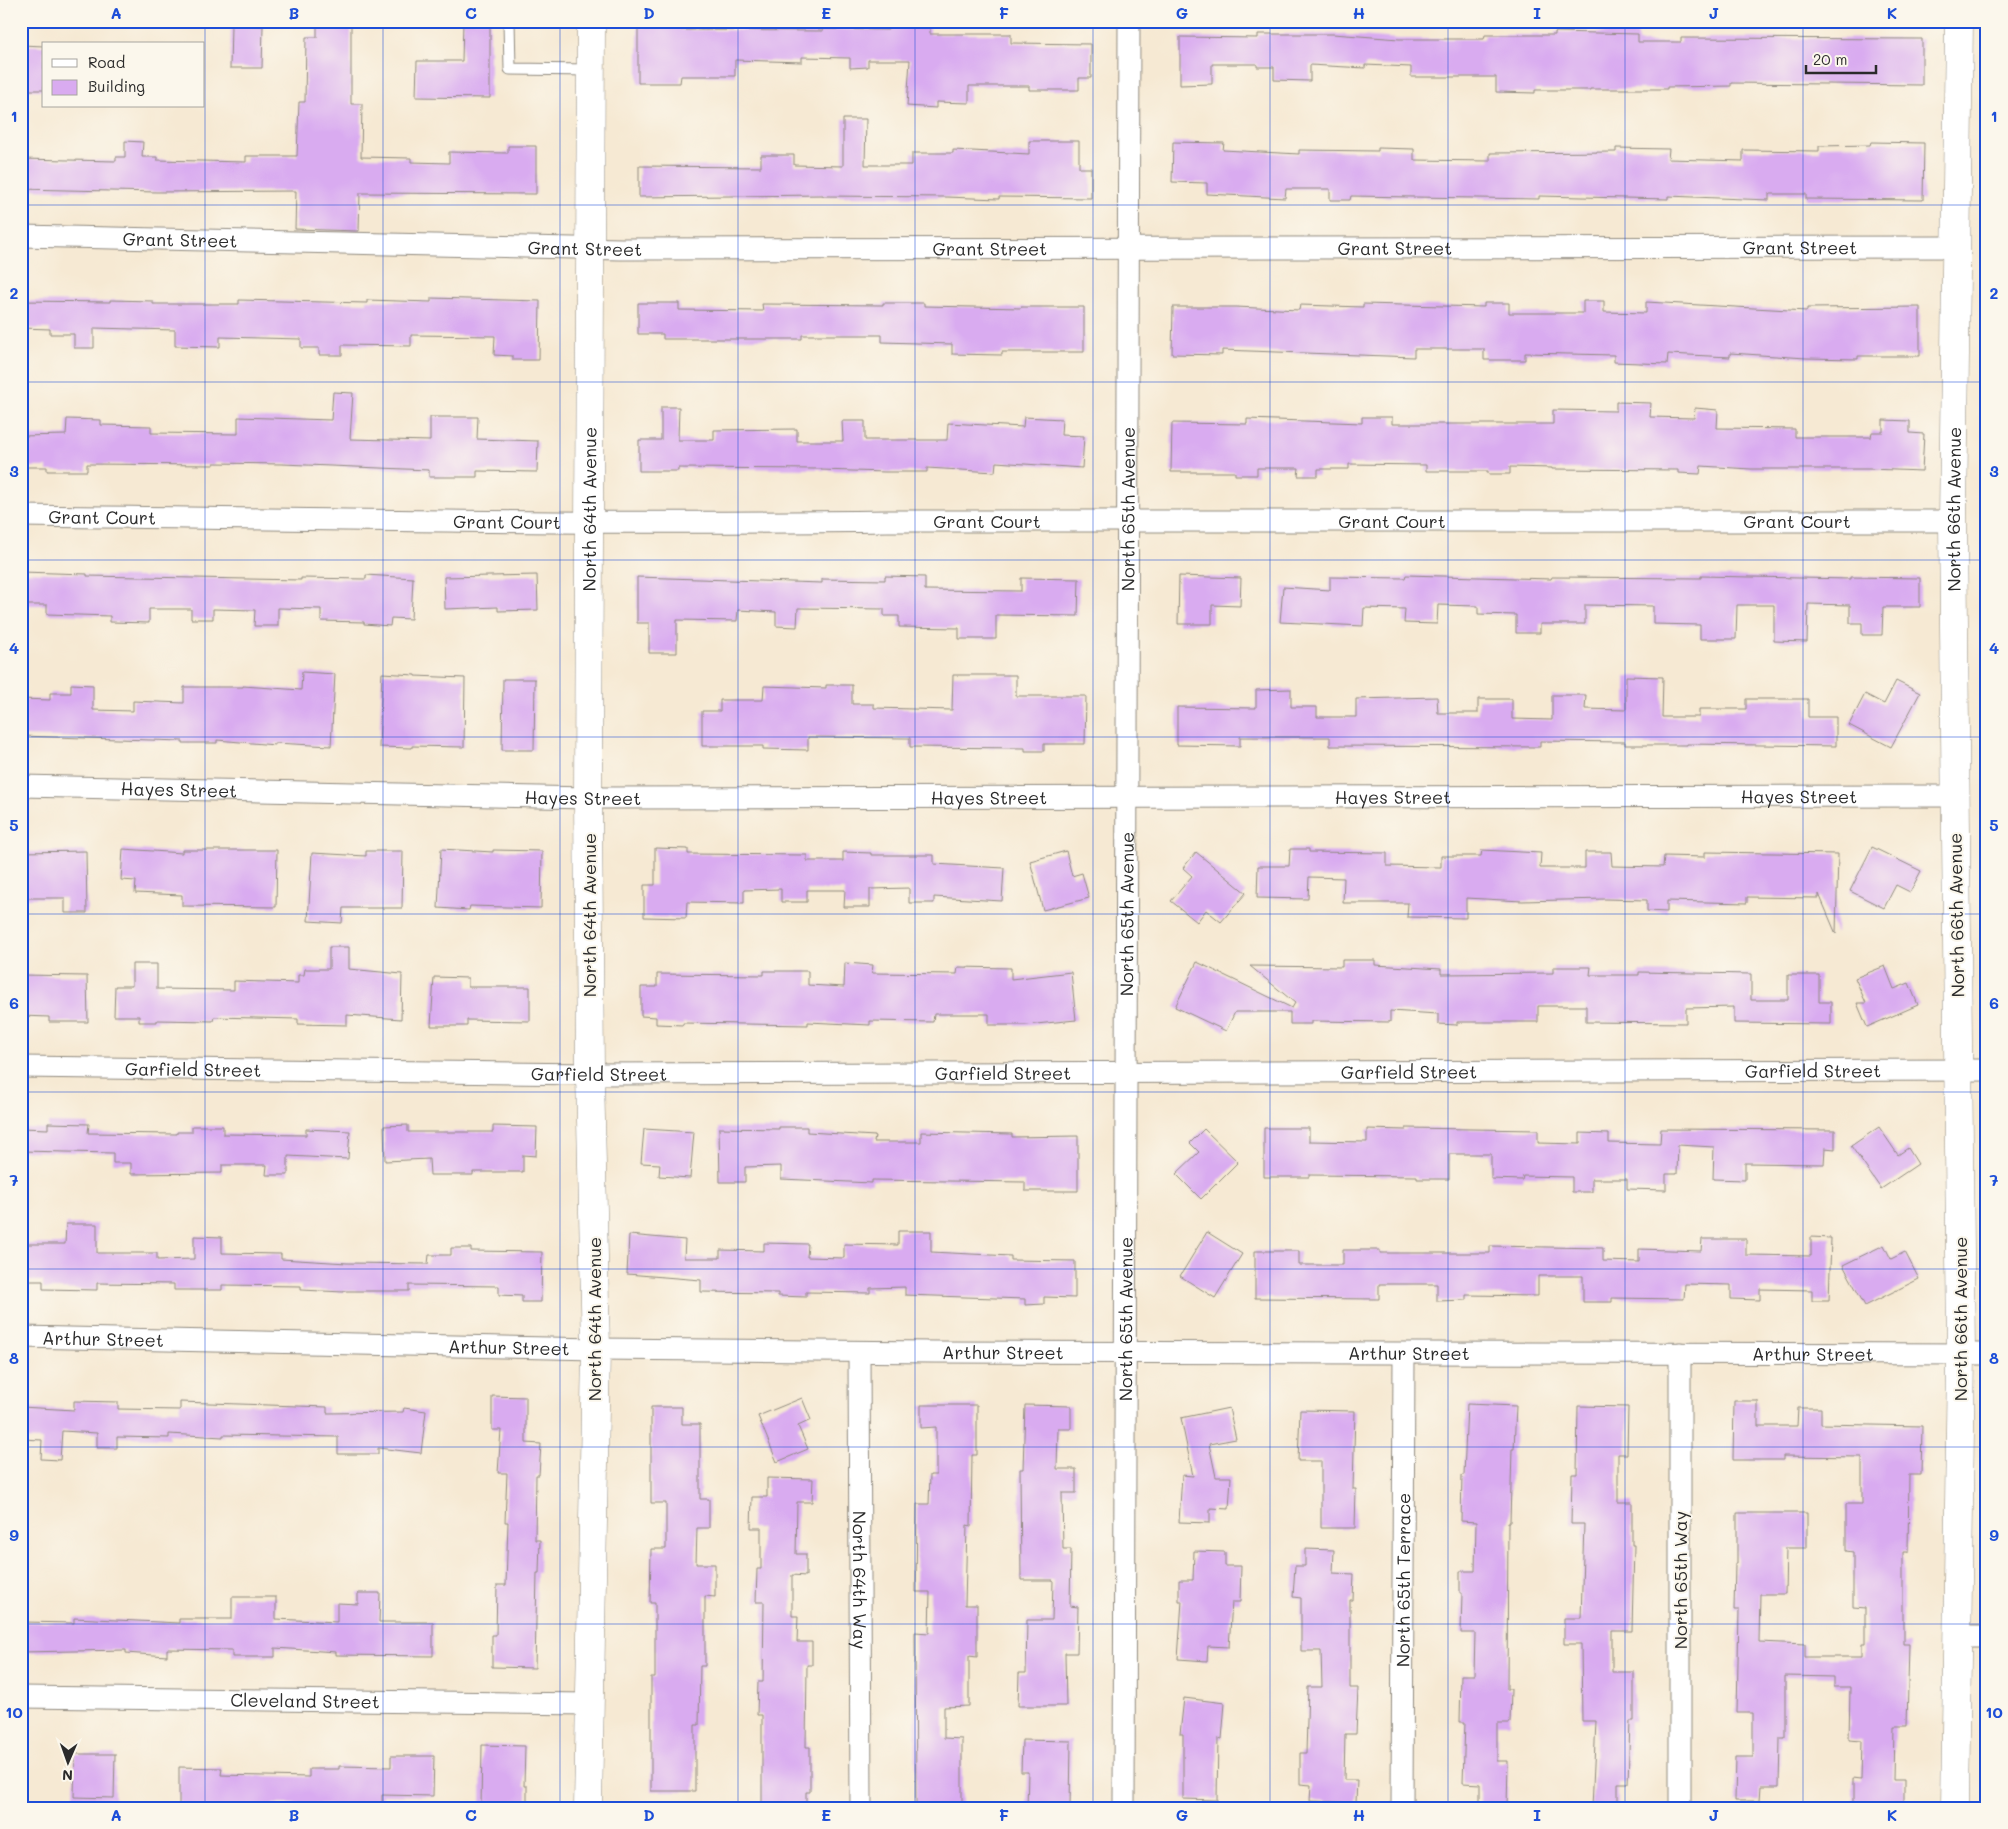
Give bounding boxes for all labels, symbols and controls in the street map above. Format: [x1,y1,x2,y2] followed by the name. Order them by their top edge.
[110,2,122,23] text: A
[289,2,299,23] text: B
[465,2,477,23] text: C
[643,2,655,23] text: D
[821,2,831,23] text: E
[999,2,1009,23] text: F
[1176,2,1188,23] text: G
[1353,2,1365,23] text: H
[1533,2,1541,23] text: I
[1709,2,1719,23] text: J
[1887,2,1897,23] text: K
[42,42,205,108] legend
[1806,42,1876,74] scale bar
[1813,49,1847,69] text: 20 m
[88,52,125,72] text: Road
[88,76,145,96] text: Building
[10,105,18,126] text: 1
[1990,105,1998,126] text: 1
[122,226,238,253] street label: Grant Street
[527,235,642,261] street label: Grant Street
[1743,235,1857,259] street label: Grant Street
[933,236,1047,261] street label: Grant Street
[1338,236,1452,260] street label: Grant Street
[10,282,19,303] text: 2
[1990,282,1999,303] text: 2
[577,427,601,591] street label: North 64th Avenue
[1115,427,1140,591] street label: North 65th Avenue
[1941,427,1966,592] street label: North 66th Avenue
[9,460,19,481] text: 3
[1989,460,1999,481] text: 3
[48,504,156,530] street label: Grant Court
[453,509,561,534] street label: Grant Court
[933,509,1041,533] street label: Grant Court
[1338,509,1446,533] street label: Grant Court
[1743,509,1851,533] street label: Grant Court
[9,637,19,658] text: 4
[1989,637,1999,658] text: 4
[120,776,237,803] street label: Hayes Street
[1741,784,1857,808] street label: Hayes Street
[524,785,641,810] street label: Hayes Street
[931,785,1047,809] street label: Hayes Street
[1335,785,1451,809] street label: Hayes Street
[9,814,19,835] text: 5
[1989,814,1999,835] text: 5
[1114,832,1139,996] street label: North 65th Avenue
[1943,832,1969,998] street label: North 66th Avenue
[577,833,601,997] street label: North 64th Avenue
[9,992,19,1013] text: 6
[1989,992,1999,1013] text: 6
[125,1056,261,1082] street label: Garfield Street
[1745,1058,1881,1083] street label: Garfield Street
[1341,1059,1477,1084] street label: Garfield Street
[531,1061,667,1086] street label: Garfield Street
[935,1061,1071,1085] street label: Garfield Street
[10,1169,19,1190] text: 7
[1990,1169,1999,1190] text: 7
[582,1237,606,1401] street label: North 64th Avenue
[1113,1237,1138,1401] street label: North 65th Avenue
[1948,1237,1972,1401] street label: North 66th Avenue
[42,1325,164,1352] street label: Arthur Street
[448,1334,570,1360] street label: Arthur Street
[942,1340,1064,1364] street label: Arthur Street
[1348,1341,1470,1365] street label: Arthur Street
[1752,1342,1874,1366] street label: Arthur Street
[9,1347,19,1368] text: 8
[1989,1347,1999,1368] text: 8
[1391,1493,1415,1667] street label: North 65th Terrace
[848,1511,872,1649] street label: North 64th Way
[1668,1511,1692,1649] street label: North 65th Way
[9,1524,19,1545] text: 9
[1989,1524,1999,1545] text: 9
[230,1688,380,1713] street label: Cleveland Street
[5,1701,23,1722] text: 10
[1985,1701,2003,1722] text: 10
[42,1736,92,1786] north arrow
[62,1766,73,1785] text: N
[110,1804,122,1825] text: A
[289,1804,299,1825] text: B
[465,1804,477,1825] text: C
[643,1804,655,1825] text: D
[821,1804,831,1825] text: E
[999,1804,1009,1825] text: F
[1176,1804,1188,1825] text: G
[1353,1804,1365,1825] text: H
[1533,1804,1541,1825] text: I
[1709,1804,1719,1825] text: J
[1887,1804,1897,1825] text: K

